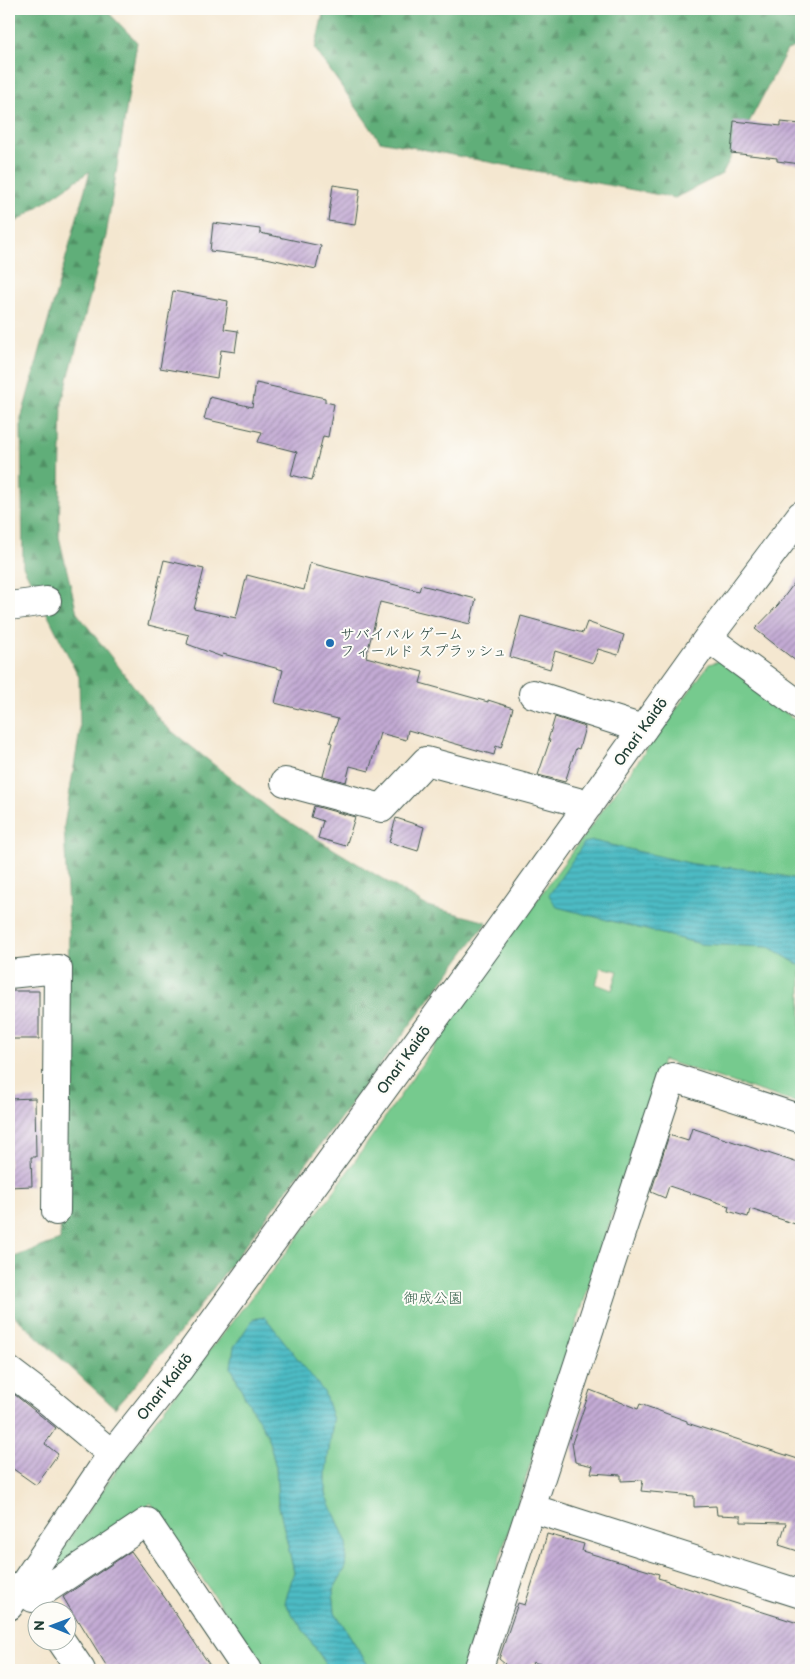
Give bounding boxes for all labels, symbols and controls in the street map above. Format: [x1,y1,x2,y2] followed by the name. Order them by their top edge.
[340,625,507,661] place label: サバイバル ゲーム フィールド スプラッシュ
[324,637,336,649] marker: サバイバル ゲーム フィールド スプラッシュ
[610,694,672,770] street label: Onari Kaidō
[373,1022,435,1098] street label: Onari Kaidō
[403,1289,463,1308] park label: 御成公園
[133,1350,197,1424] street label: Onari Kaidō
[28,1602,78,1652] north arrow
[31,1620,48,1631] text: N

